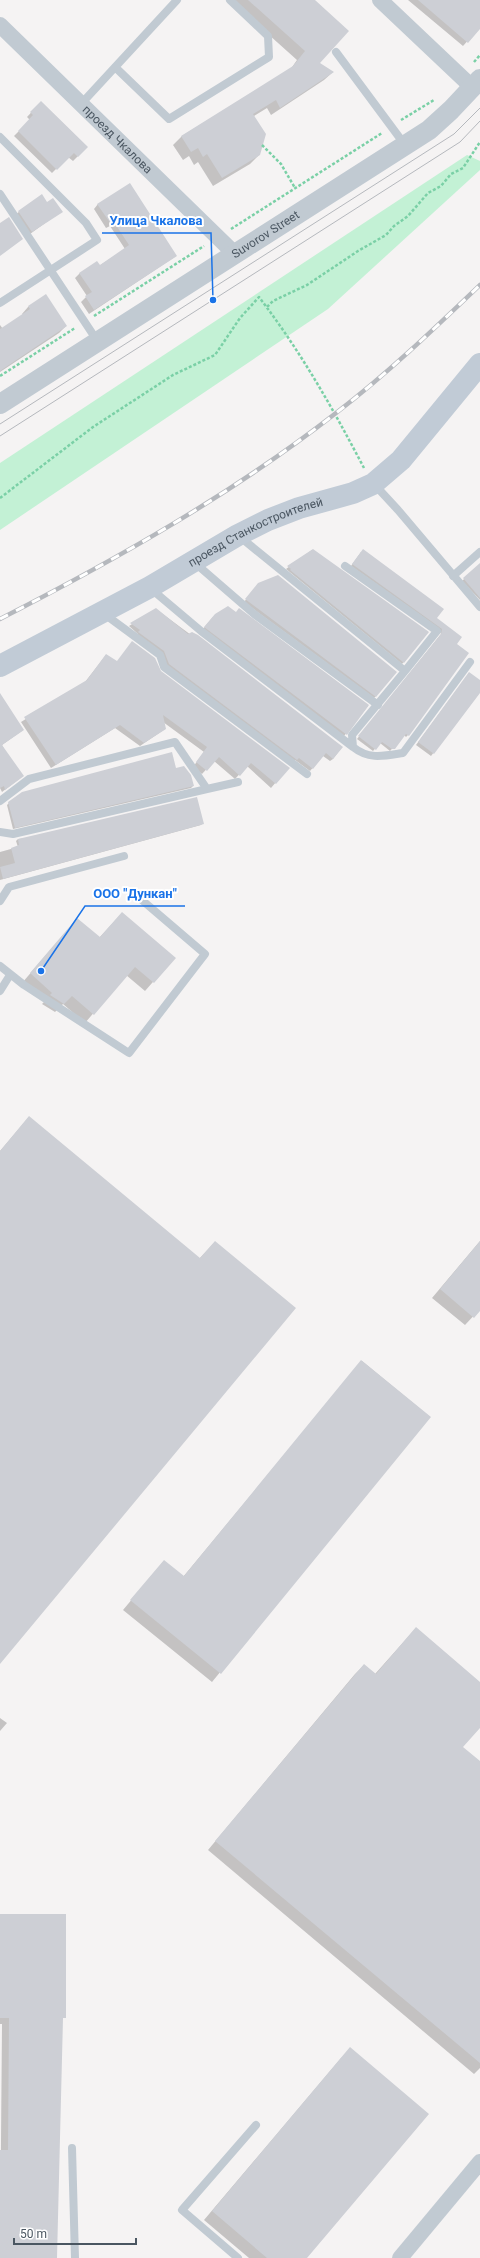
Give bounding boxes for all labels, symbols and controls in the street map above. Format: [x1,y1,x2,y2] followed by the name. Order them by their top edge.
[80,102,155,176] street label: проезд Чкалова
[102,208,211,233] callout: Улица Чкалова
[229,208,302,261] street label: Suvorov Street
[110,213,202,228] text: Улица Чкалова
[186,495,324,570] street label: проезд Станкостроителей
[85,881,185,906] callout: ООО "Дункан"
[93,886,177,901] text: ООО "Дункан"
[14,2220,136,2246] scale bar
[20,2227,47,2241] text: 50 m

